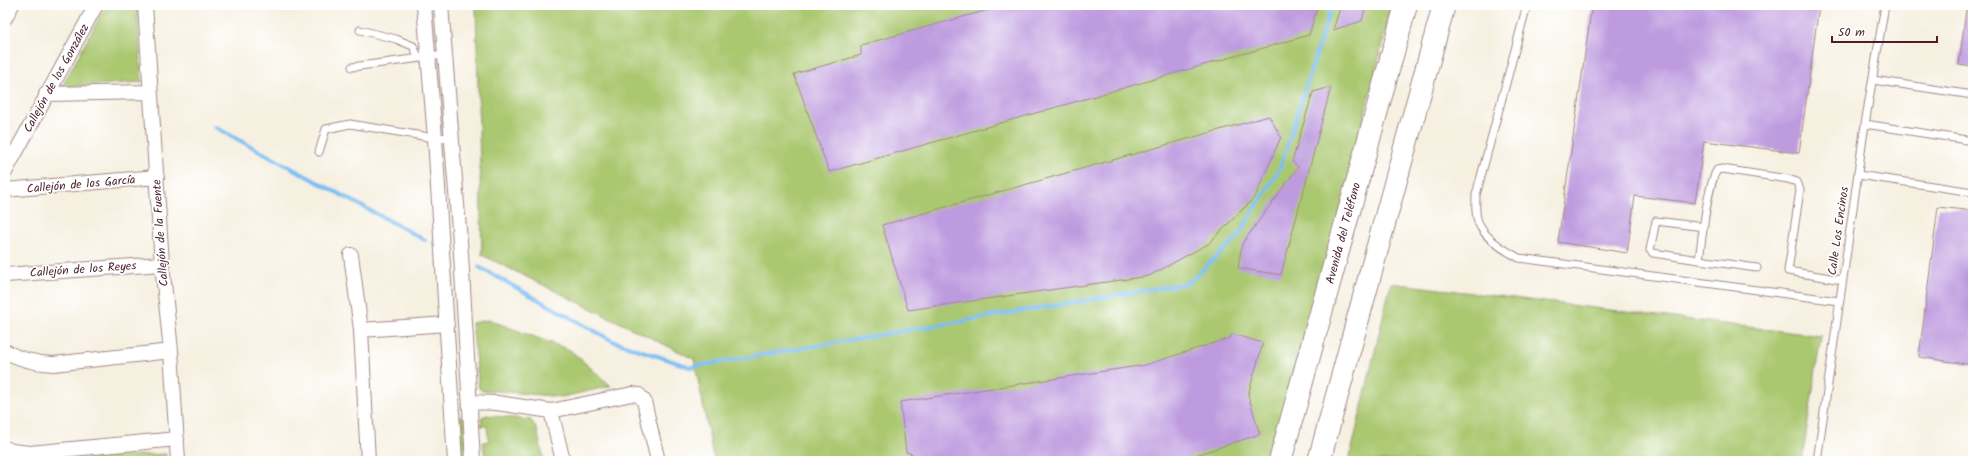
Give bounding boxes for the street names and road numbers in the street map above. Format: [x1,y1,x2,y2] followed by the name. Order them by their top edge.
[19,20,94,136] street label: Callejón de los González
[26,170,137,199] street label: Callejón de los García
[147,178,174,287] street label: Callejón de la Fuente
[1321,180,1366,286] street label: Avenida del Teléfono
[1823,185,1854,277] street label: Calle Los Encinos
[29,256,137,283] street label: Callejón de los Reyes

